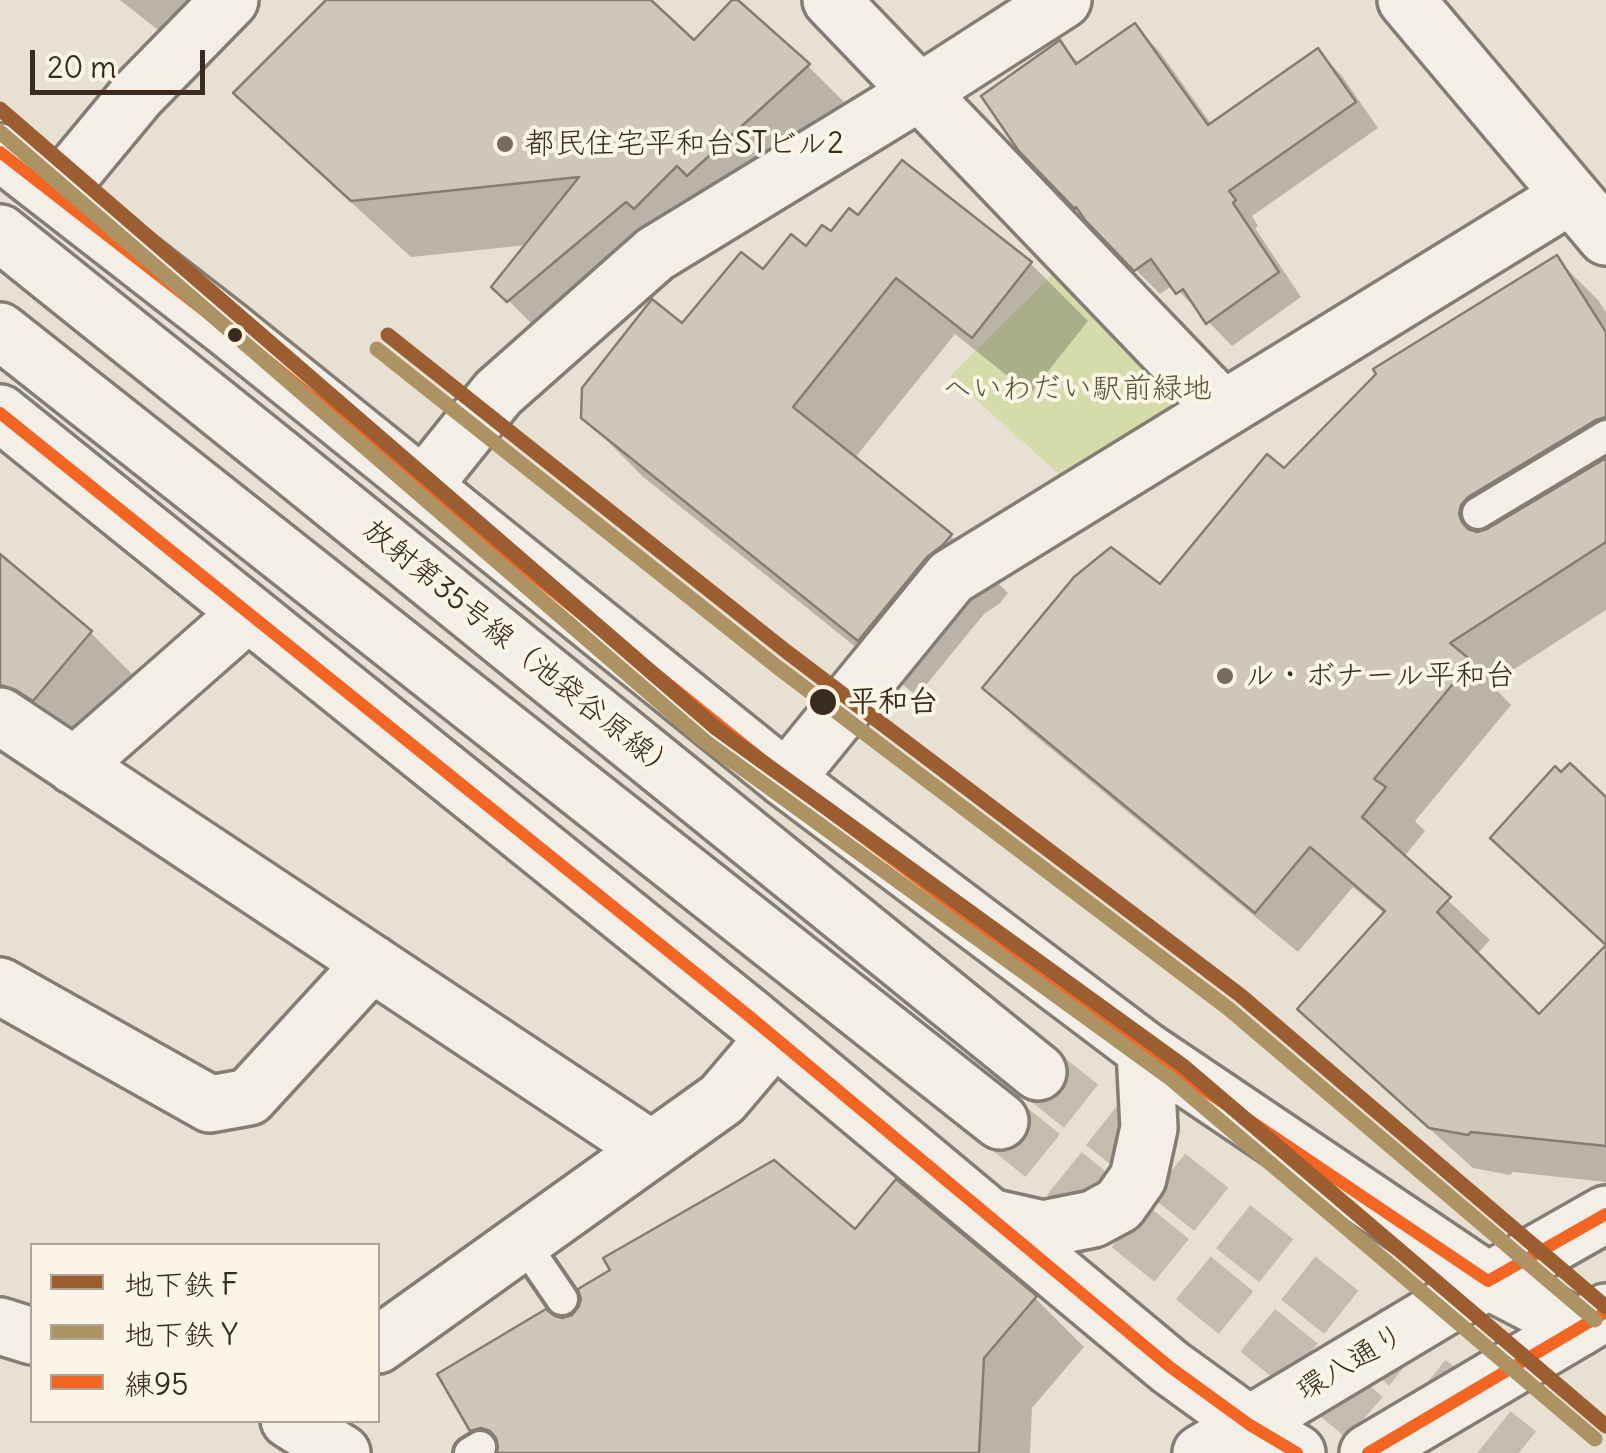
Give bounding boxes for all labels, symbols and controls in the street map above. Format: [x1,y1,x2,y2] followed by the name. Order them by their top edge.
[35,30,210,92] scale bar
[47,48,117,86] text: 20 m
[525,126,844,162] place label: 都民住宅平和台STビル2
[494,133,516,155] marker: 都民住宅平和台STビル2
[225,325,245,345] unlabelled marker
[942,371,1212,407] park label: へいわだい駅前緑地
[355,513,685,789] street label: 放射第35号線（池袋谷原線）
[1245,658,1515,694] place label: ル・ボナール平和台
[1214,665,1236,687] marker: ル・ボナール平和台
[848,684,938,720] place label: 平和台
[807,686,839,718] marker: 平和台
[30,1243,380,1423] legend
[124,1265,238,1303] text: 地下鉄 F
[124,1315,238,1353] text: 地下鉄 Y
[1290,1317,1412,1409] street label: 環八通り
[124,1365,189,1403] text: 練95

